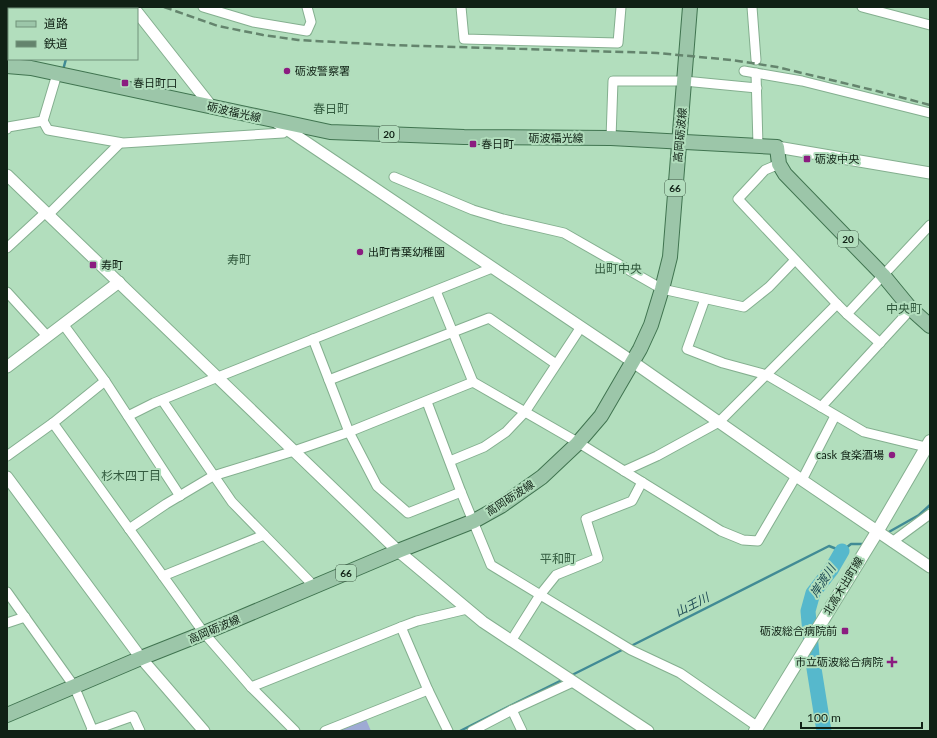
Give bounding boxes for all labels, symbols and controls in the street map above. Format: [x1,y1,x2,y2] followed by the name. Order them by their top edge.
[8,8,138,60] legend
[44,16,68,31] text: 道路
[44,36,68,51] text: 鉄道
[295,64,350,77] place label: 砺波警察署
[282,66,292,76] marker: 砺波警察署
[133,76,177,89] place label: 春日町口
[120,78,130,88] marker: 春日町口
[206,99,262,124] street label: 砺波福光線
[313,101,349,116] district label: 春日町
[671,107,688,163] street label: 高岡砺波線
[379,126,399,142] road number: 20
[529,131,584,144] street label: 砺波福光線
[481,137,514,150] place label: 春日町
[468,139,478,149] marker: 春日町
[815,152,860,165] place label: 砺波中央
[802,154,812,164] marker: 砺波中央
[665,180,685,196] road number: 66
[838,231,858,247] road number: 20
[368,245,445,258] place label: 出町青葉幼稚園
[355,247,365,257] marker: 出町青葉幼稚園
[227,252,251,267] district label: 寿町
[101,258,123,271] place label: 寿町
[88,260,98,270] marker: 寿町
[594,261,642,276] district label: 出町中央
[886,301,922,316] district label: 中央町
[816,448,884,461] place label: cask 食楽酒場
[887,450,897,460] marker: cask 食楽酒場
[101,468,161,483] district label: 杉木四丁目
[483,477,536,518] street label: 高岡砺波線
[540,551,576,566] district label: 平和町
[820,554,865,617] street label: 北高木出町線
[806,560,840,600] water label: 岸渡川
[336,565,356,581] road number: 66
[672,589,713,619] water label: 山王川
[186,612,242,645] street label: 高岡砺波線
[760,624,837,637] place label: 砺波総合病院前
[840,626,850,636] marker: 砺波総合病院前
[795,655,883,668] place label: 市立砺波総合病院
[886,656,898,668] marker: 市立砺波総合病院
[801,704,922,730] scale bar
[807,710,841,725] text: 100 m

